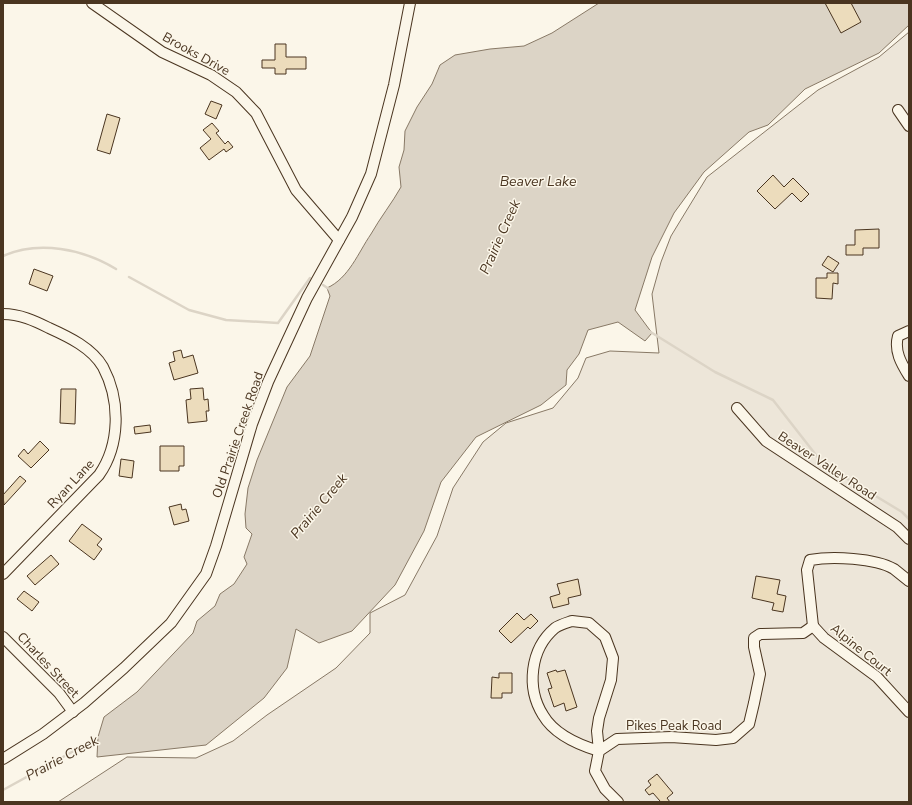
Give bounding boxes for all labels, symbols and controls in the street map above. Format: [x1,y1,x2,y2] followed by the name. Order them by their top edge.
[159,28,233,80] street label: Brooks Drive
[500,172,577,191] water label: Beaver Lake
[475,196,525,277] water label: Prairie Creek
[208,369,268,501] street label: Old Prairie Creek Road
[774,427,880,505] street label: Beaver Valley Road
[44,455,98,512] street label: Ryan Lane
[286,469,353,543] water label: Prairie Creek
[827,620,896,681] street label: Alpine Court
[13,628,83,702] street label: Charles Street
[626,717,722,735] street label: Pikes Peak Road
[22,730,103,785] water label: Prairie Creek

